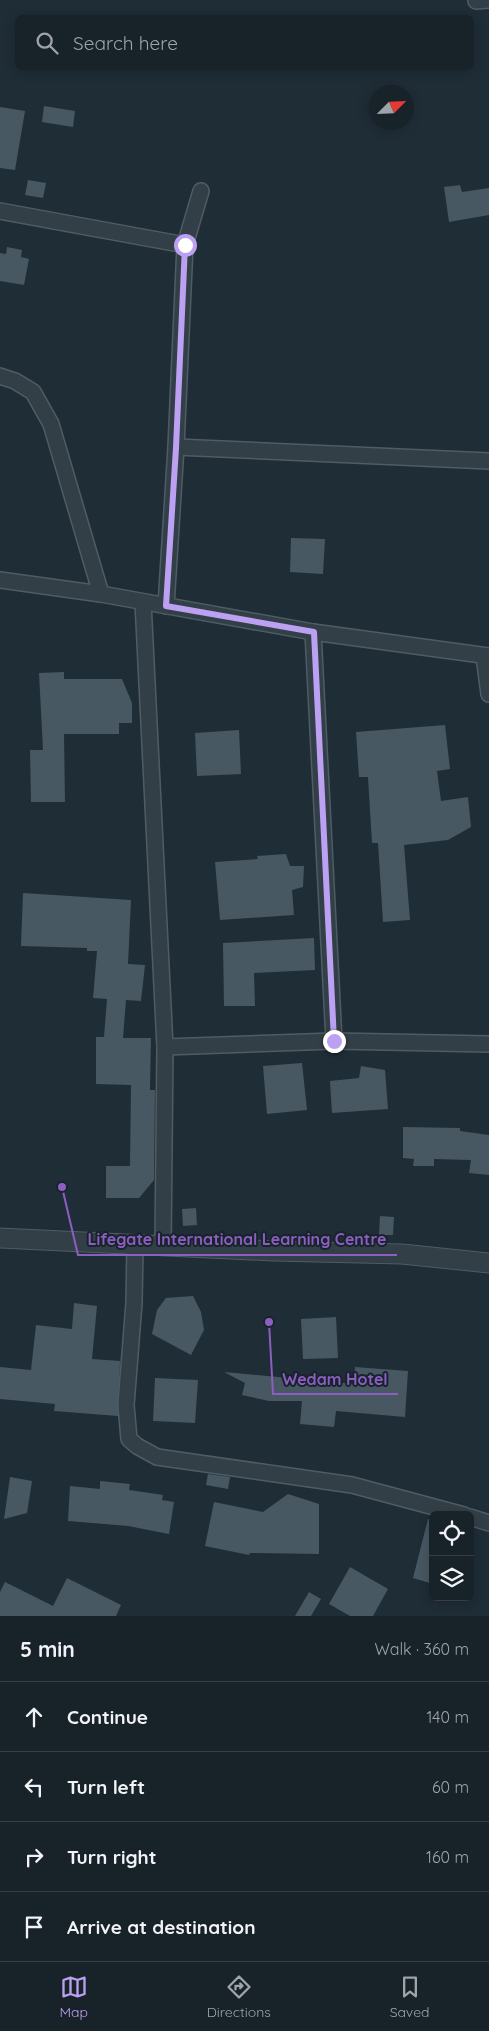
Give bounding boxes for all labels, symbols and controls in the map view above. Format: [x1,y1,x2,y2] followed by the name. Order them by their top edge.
[15,15,474,70] search box
[33,29,61,57] icon: search
[73,31,178,55] text: Search here
[369,85,414,130] north arrow
[174,234,197,257] route start
[323,1030,346,1053] route end
[78,1224,397,1255] callout: Lifegate International Learning Centre
[88,1229,386,1249] text: Lifegate International Learning Centre
[273,1363,398,1394] callout: Wedam Hotel
[282,1369,388,1389] text: Wedam Hotel
[429,1511,474,1601] map controls
[429,1511,474,1556] button: locate
[429,1556,474,1601] button: layers
[20,1636,75,1662] text: 5 min
[374,1639,469,1659] text: Walk · 360 m
[20,1703,48,1731] icon: ahead
[67,1705,148,1729] text: Continue
[426,1707,469,1727] text: 140 m
[20,1773,48,1801] icon: left
[67,1775,145,1799] text: Turn left
[432,1777,469,1797] text: 60 m
[20,1843,48,1871] icon: right
[67,1845,156,1869] text: Turn right
[426,1847,469,1867] text: 160 m
[20,1913,48,1941] icon: arrive
[67,1915,256,1939] text: Arrive at destination
[59,1973,88,2021] tab: Map
[207,1973,271,2021] tab: Directions
[390,1973,430,2021] tab: Saved

